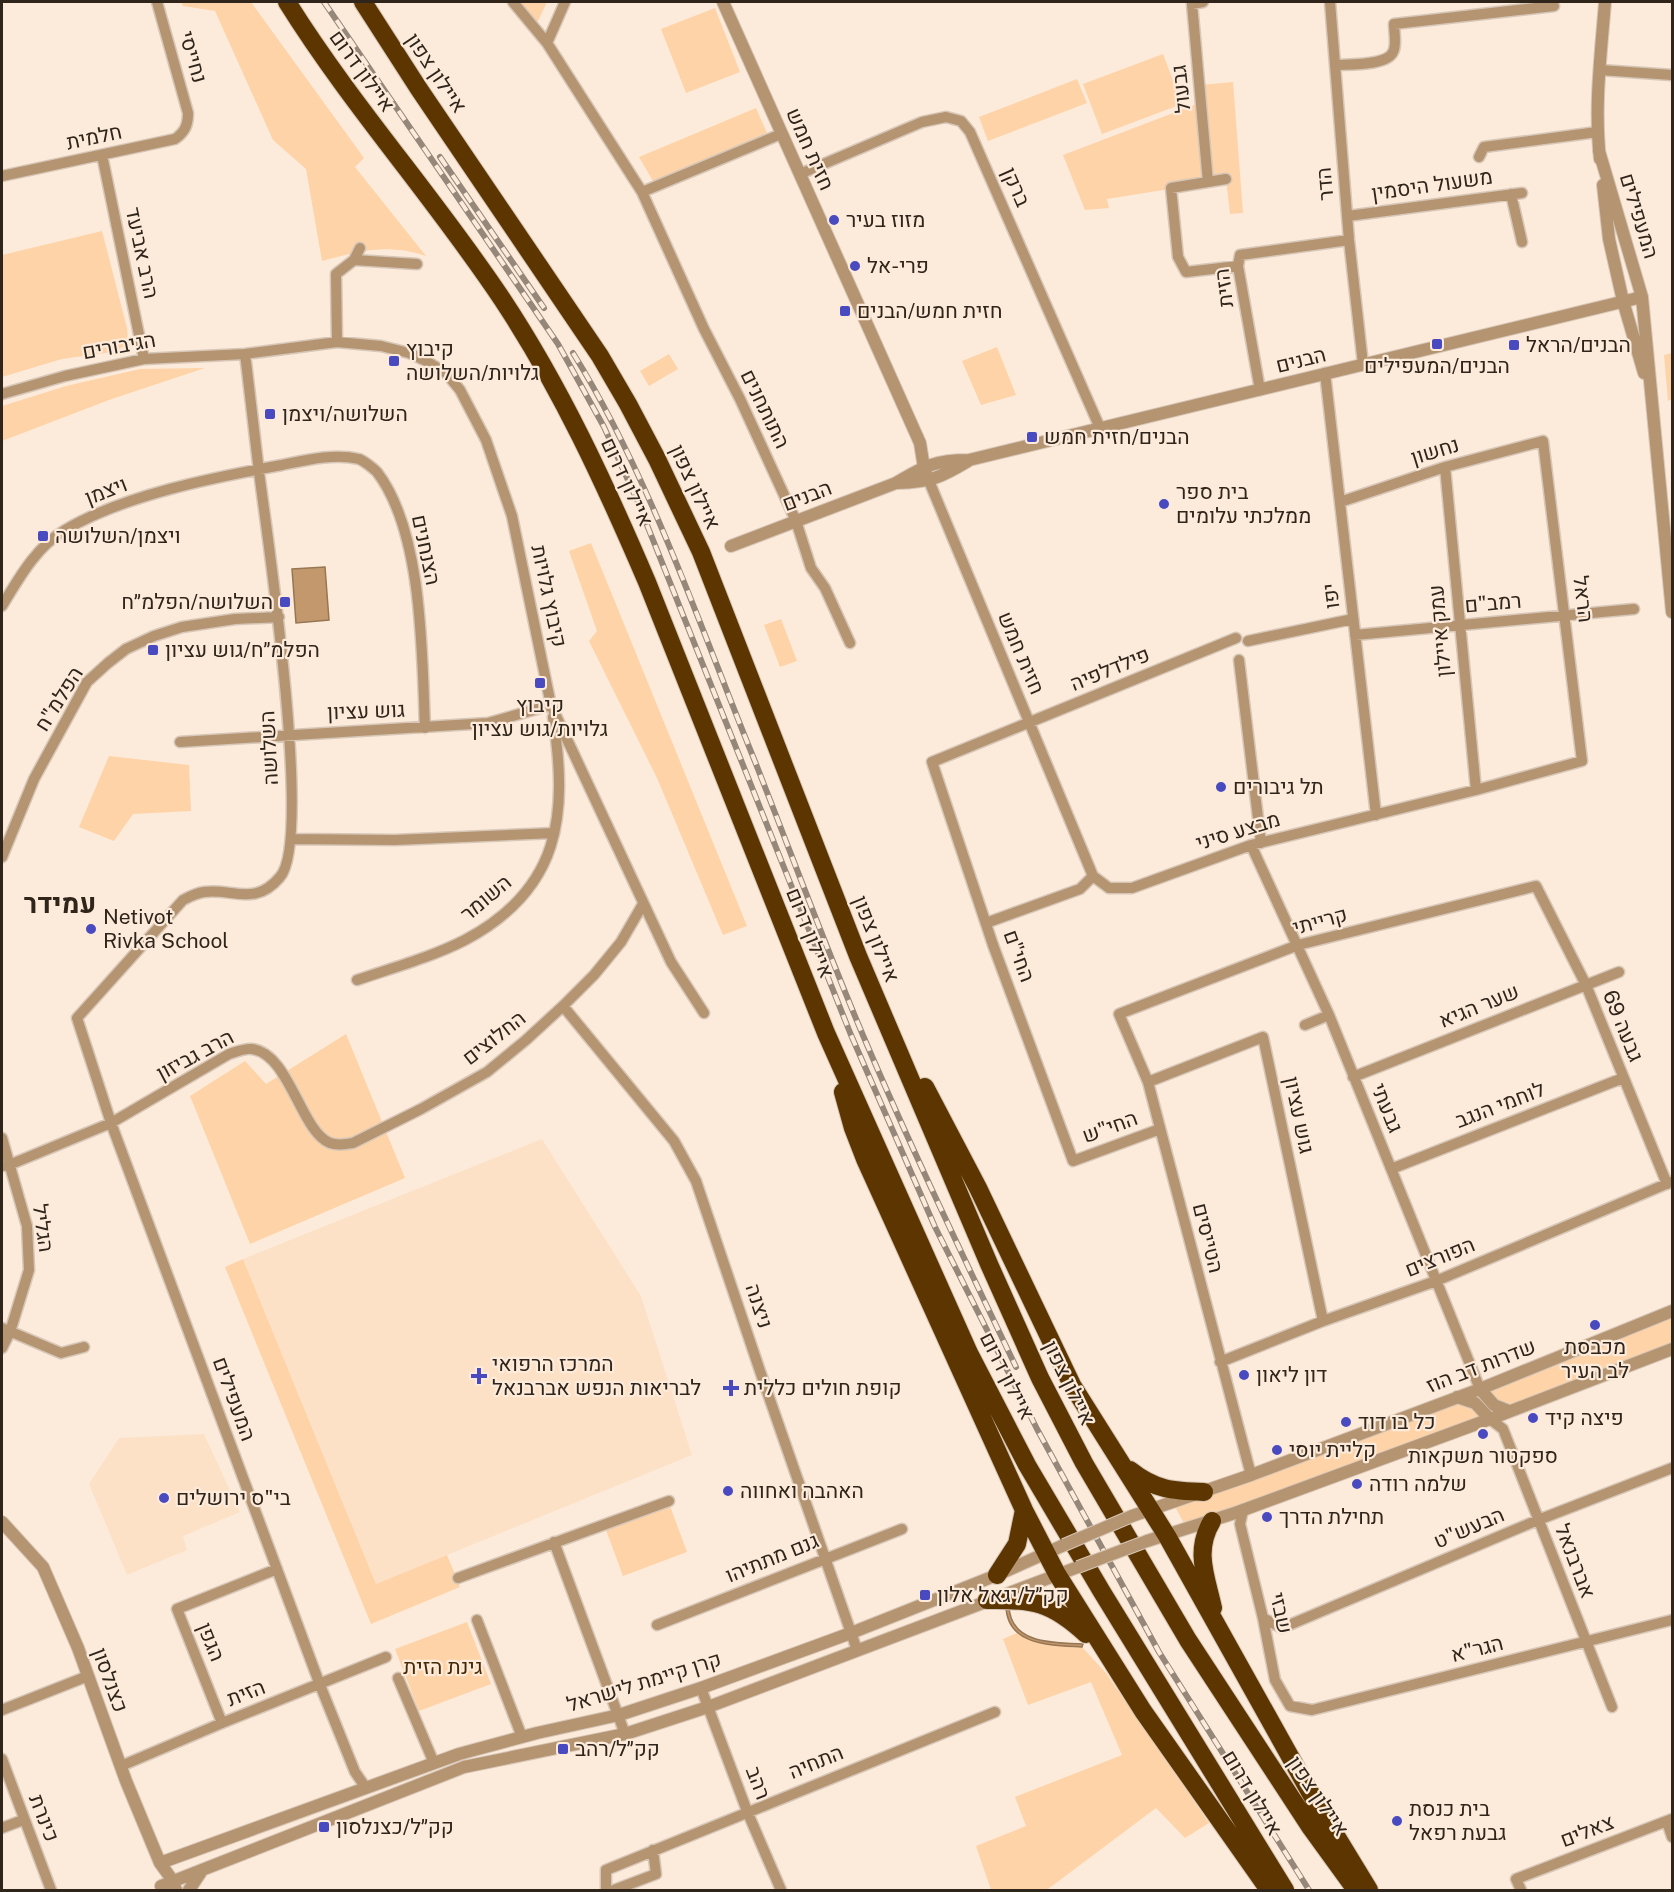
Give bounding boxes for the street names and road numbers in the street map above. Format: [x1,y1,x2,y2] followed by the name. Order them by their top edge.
[324,25,400,117] street label: איילון דרום
[174,28,213,86] street label: נחייסי
[401,28,472,117] street label: איילון צפון
[1166,64,1195,114] street label: גבעול
[781,104,840,194] street label: חזית חמש
[64,118,124,155] street label: חלמית
[997,163,1036,210] street label: ברקן
[1370,164,1494,205] street label: משעול היסמין
[1311,166,1338,202] street label: הדר
[1615,170,1664,261] street label: המעפילים
[121,205,164,301] street label: הרב אביעד
[1209,267,1238,309] street label: הזית
[80,327,158,364] street label: הגיבורים
[1273,341,1329,378] street label: הבנים
[736,365,795,452] street label: התותחנים
[1408,431,1462,470] street label: נחשון
[596,433,659,530] street label: איילון דרום
[665,440,726,533] street label: איילון צפון
[81,471,131,510] street label: ויצמן
[779,475,835,516] street label: הבנים
[407,512,446,587] street label: הצנחנים
[526,543,573,649] street label: קיבוץ גלויות
[1568,574,1599,624] street label: הראל
[1317,582,1344,610] street label: יפו
[1423,584,1456,678] street label: עמק איילון
[1463,588,1522,617] street label: רמב"ם
[993,608,1050,698] street label: חזית חמש
[1066,641,1153,696] street label: פילדלפיה
[29,662,88,736] street label: הפלמ"ח
[326,697,406,724] street label: גוש עציון
[254,710,283,786] street label: השלושה
[1193,806,1283,855] street label: מבצע סיני
[455,869,516,926] street label: השומר
[781,884,840,982] street label: איילון דרום
[848,892,905,986] street label: איילון צפון
[1290,901,1350,940] street label: קרייתי
[999,926,1040,985] street label: החי"ם
[1435,978,1523,1033] street label: שער הגיא
[1598,986,1649,1065] street label: גבעה 69
[457,1005,530,1070] street label: החלוצים
[152,1024,238,1085] street label: הרב גביזון
[1279,1074,1320,1156] street label: גוש עציון
[1452,1076,1548,1133] street label: לוחמי הנגב
[1366,1080,1409,1136] street label: גבעתי
[1079,1105,1141,1148] street label: החי"ש
[1188,1200,1229,1275] street label: הטייסים
[28,1202,59,1254] street label: הגליל
[1401,1231,1478,1282] street label: הפורצים
[741,1280,778,1331] street label: ניצנה
[975,1328,1040,1424] street label: איילון דרום
[1422,1333,1539,1398] street label: שדרות דב הוז
[1038,1336,1101,1429] street label: איילון צפון
[208,1353,261,1444] street label: המעפילים
[1430,1502,1508,1554] street label: הבעש"ט
[1550,1520,1601,1602] street label: אברבנאל
[721,1527,822,1588] street label: גנם מתתיהו
[1265,1590,1298,1636] street label: שבזי
[192,1619,230,1665] street label: הגפן
[1448,1630,1506,1667] street label: הגר"א
[87,1644,134,1715] street label: כצנלסון
[564,1646,724,1717] street label: קרן קיימת לישראל
[223,1674,269,1711] street label: הזית
[785,1739,847,1784] street label: התחיה
[1217,1746,1288,1840] street label: איילון דרום
[1283,1751,1354,1840] street label: איילון צפון
[741,1763,776,1803] street label: רהב
[24,1791,65,1845] street label: כינרת
[1556,1809,1617,1852] street label: צאלים

